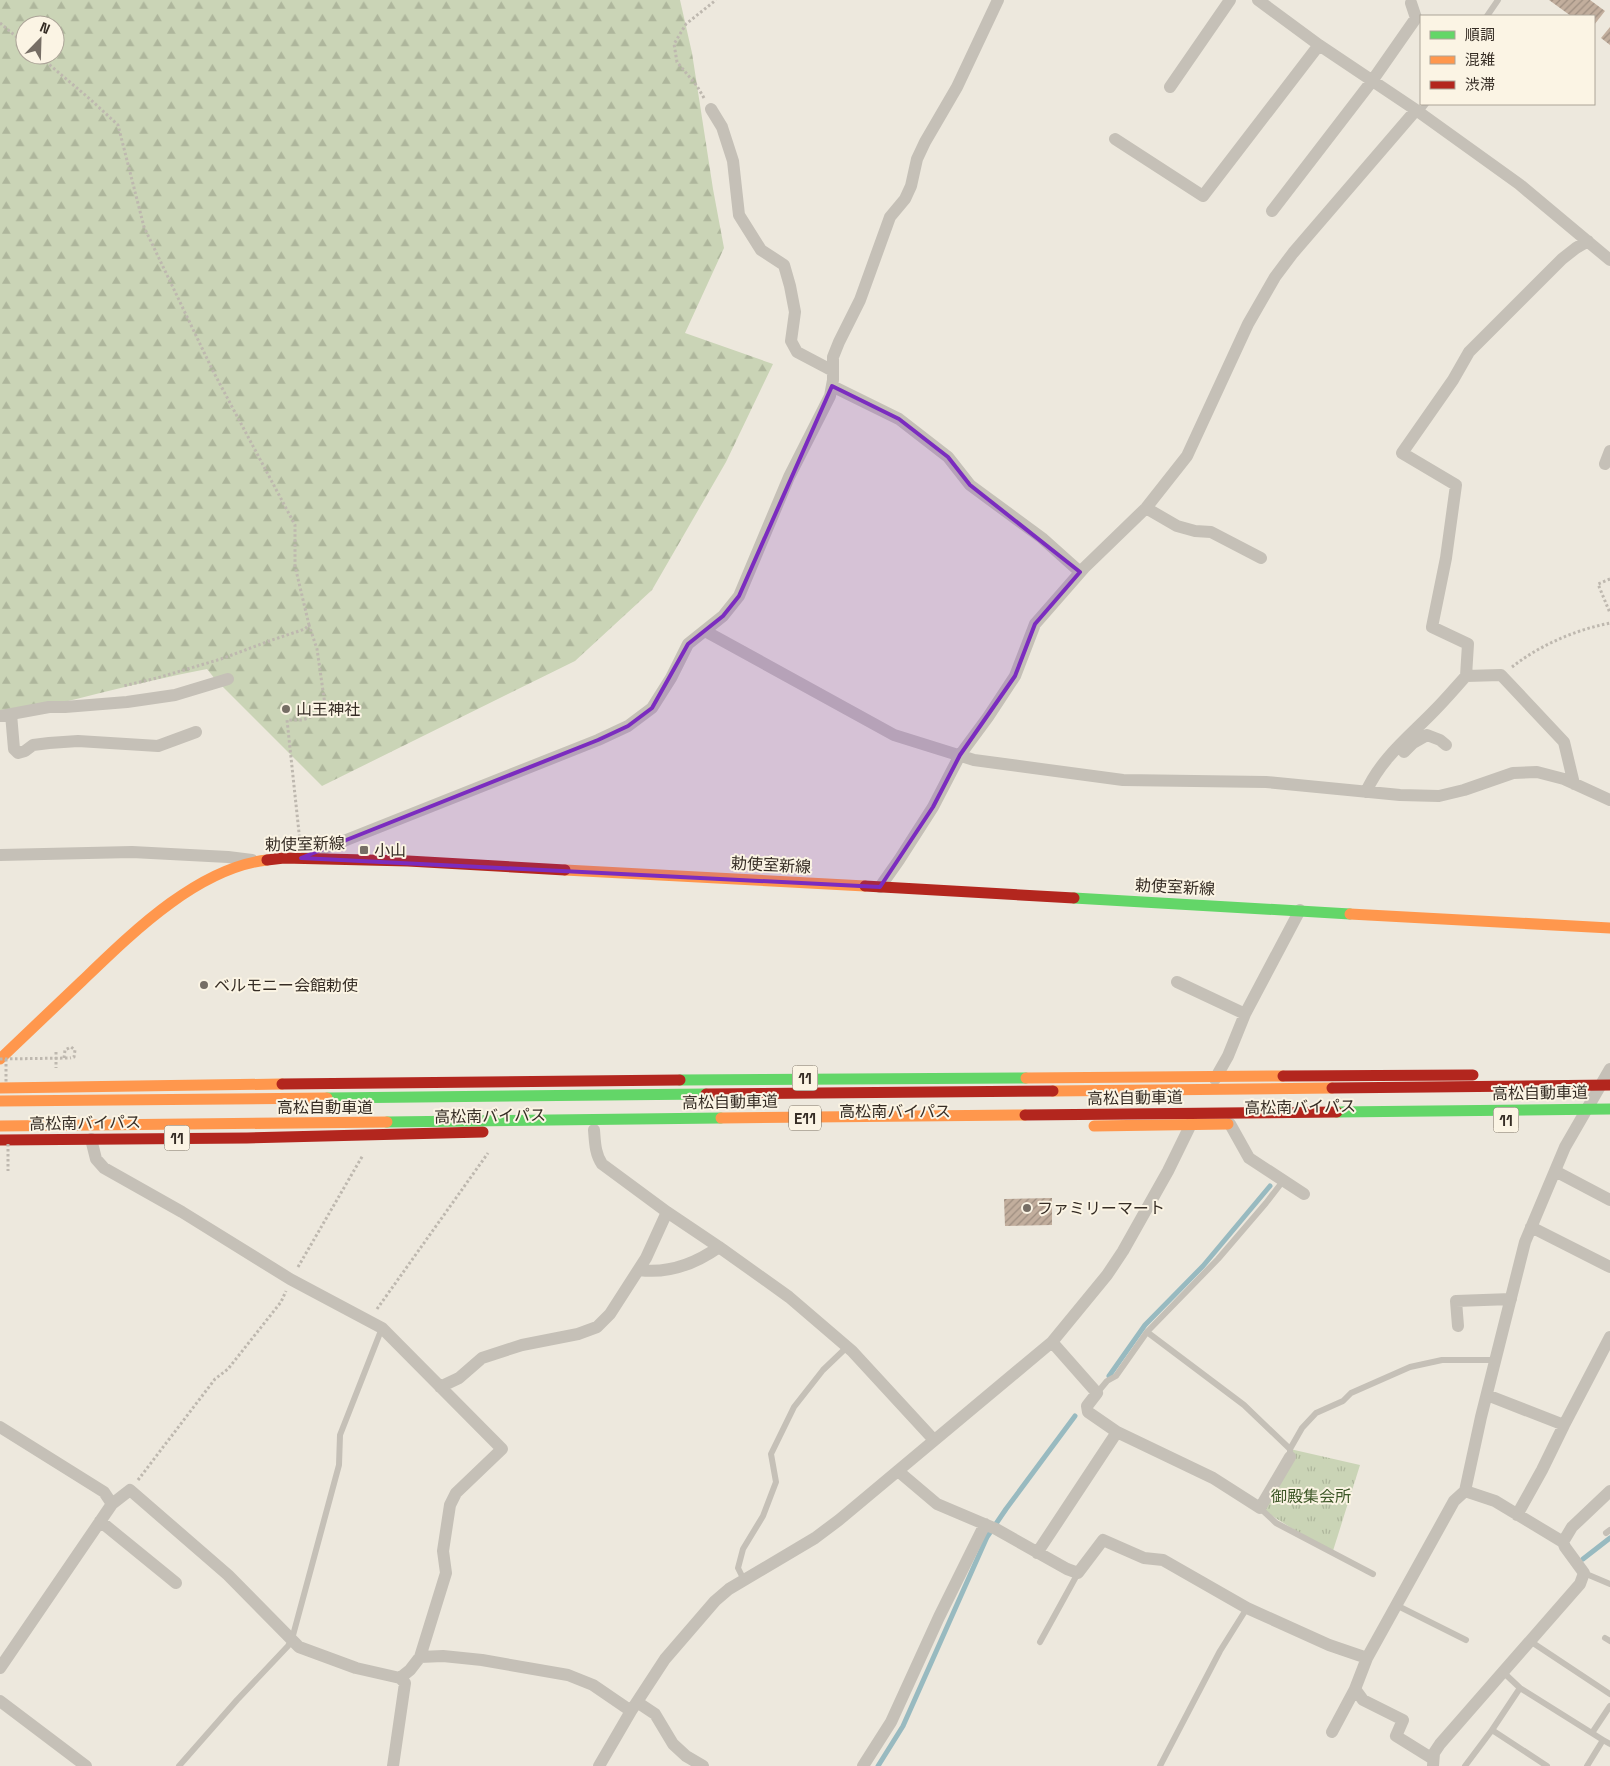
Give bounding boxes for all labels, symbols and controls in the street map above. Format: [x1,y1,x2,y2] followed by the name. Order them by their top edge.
[15,15,65,65] north arrow
[1420,15,1595,105] legend
[37,18,53,38] text: N
[1465,25,1495,44] text: 順調
[1465,50,1495,69] text: 混雑
[1465,75,1495,94] text: 渋滞
[296,699,360,720] place label: 山王神社
[280,703,292,715] marker: 山王神社
[265,833,345,855] street label: 勅使室新線
[374,840,406,861] place label: 小山
[358,844,370,856] marker: 小山
[730,852,812,878] street label: 勅使室新線
[1134,874,1216,900] street label: 勅使室新線
[214,975,358,996] place label: ベルモニー会館勅使
[198,979,210,991] marker: ベルモニー会館勅使
[792,1066,818,1090] road number: 11
[1492,1082,1588,1104] street label: 高松自動車道
[1087,1087,1183,1109] street label: 高松自動車道
[682,1091,778,1113] street label: 高松自動車道
[1244,1096,1356,1118] street label: 高松南バイパス
[277,1097,373,1118] street label: 高松自動車道
[839,1101,951,1122] street label: 高松南バイパス
[434,1105,546,1127] street label: 高松南バイパス
[789,1106,821,1130] road number: E11
[1494,1108,1518,1132] road number: 11
[29,1112,141,1134] street label: 高松南バイパス
[164,1126,190,1150] road number: 11
[1037,1198,1165,1219] place label: ファミリーマート
[1021,1202,1033,1214] marker: ファミリーマート
[1271,1486,1351,1507] park label: 御殿集会所

